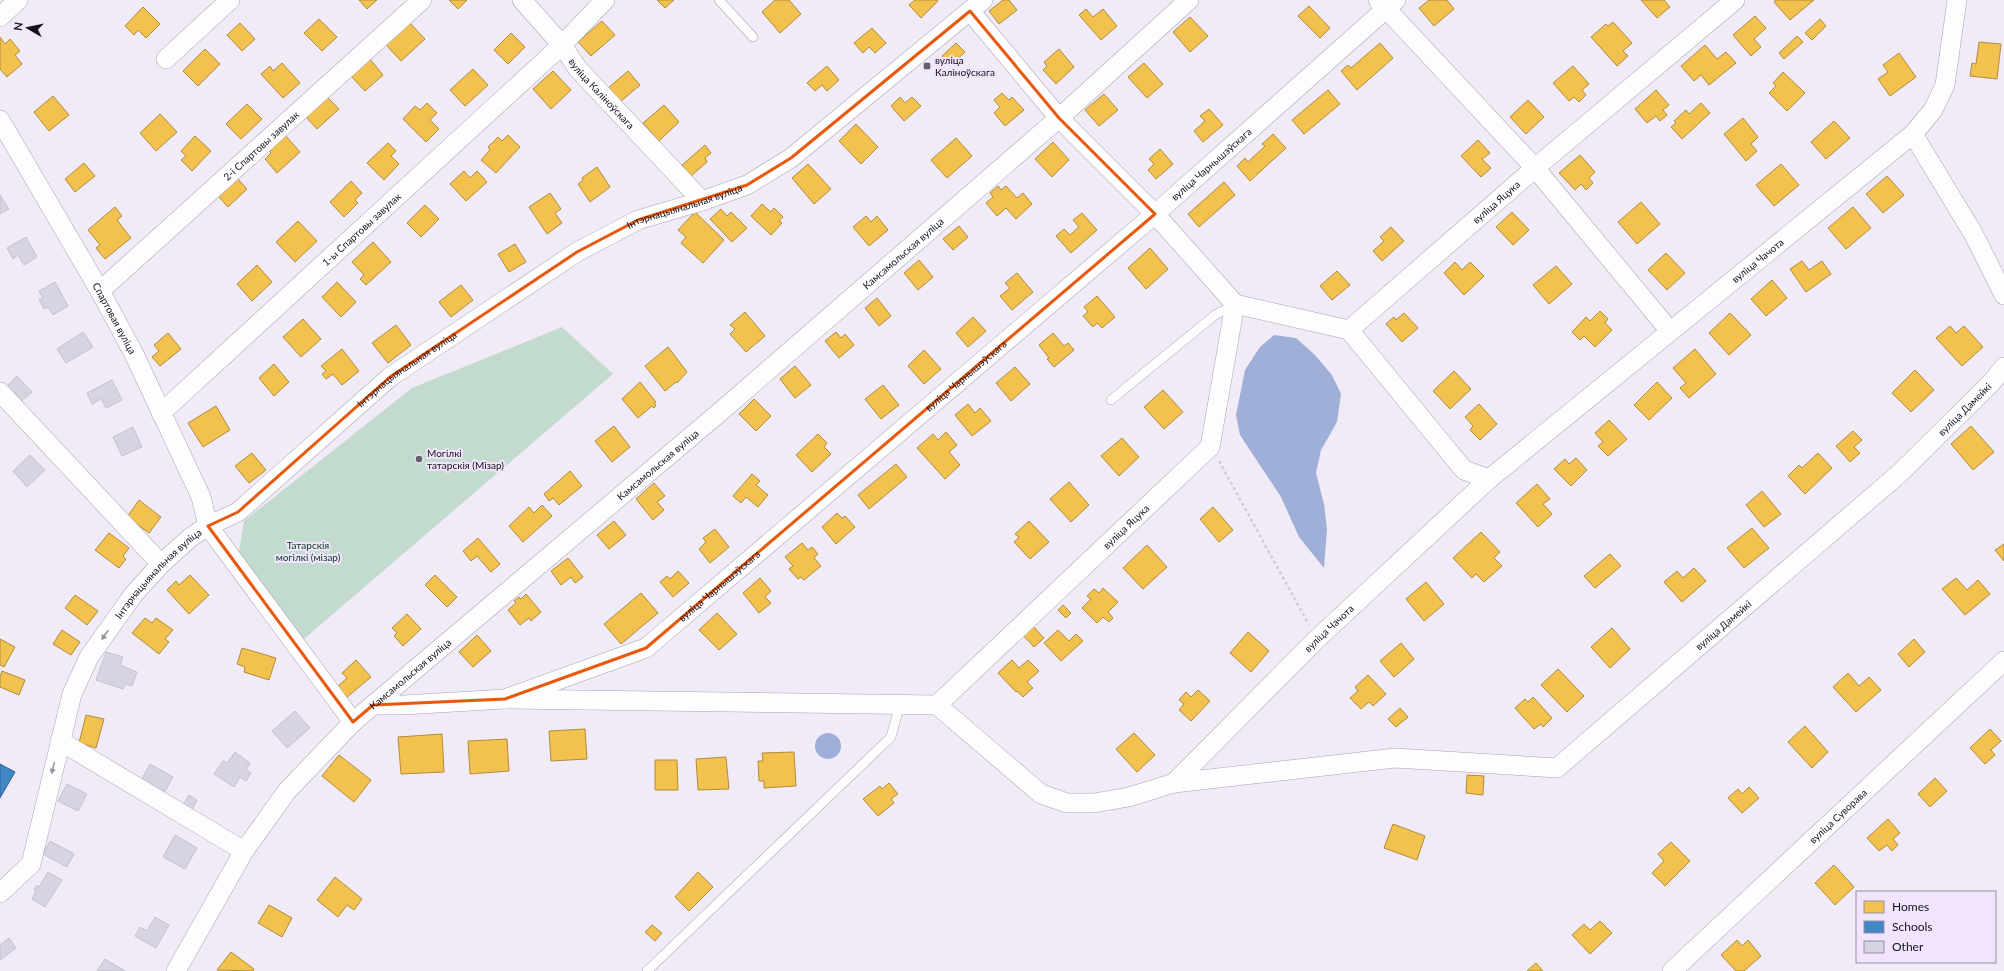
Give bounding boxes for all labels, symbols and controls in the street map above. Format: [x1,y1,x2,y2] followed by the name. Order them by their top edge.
[8,8,48,48] north arrow
[11,21,25,32] text: N
[935,54,995,78] place label: вуліца Каліноўскага
[566,56,637,131] street label: вуліца Каліноўскага
[922,61,932,71] marker: вуліца Каліноўскага
[221,108,302,183] street label: 2-і Спартовы завулак
[1169,125,1254,203] street label: вуліца Чарнышэўскага
[1470,178,1522,226] street label: вуліца Яцука
[624,181,744,231] street label: Інтэрнацыянальная вуліца
[320,189,404,268] street label: 1-ы Спартовы завулак
[860,215,946,291] street label: Камсамольская вуліца
[1729,236,1786,285] street label: вуліца Чачота
[90,280,139,356] street label: Спартовая вуліца
[354,328,459,410] street label: Інтэрнацыянальная вуліца
[922,337,1009,414] street label: вуліца Чарнышэўскага
[1936,380,1994,438] street label: вуліца Дамейкі
[614,427,701,502] street label: Камсамольская вуліца
[427,447,504,471] place label: Могілкі татарскія (Мізар)
[414,454,424,464] marker: Могілкі татарскія (Мізар)
[1100,502,1152,551] street label: вуліца Яцука
[112,526,204,621] street label: Інтэрнацыянальная вуліца
[276,539,341,563] park label: Татарскія могілкі (мізар)
[676,548,762,624] street label: вуліца Чарнышэўскага
[1693,598,1754,652] street label: вуліца Дамейкі
[1302,602,1356,654] street label: вуліца Чачота
[101,630,109,640] one-way arrow
[367,636,453,712] street label: Камсамольская вуліца
[50,762,56,774] one-way arrow
[1807,786,1869,846] street label: вуліца Суворава
[1856,891,1996,963] legend
[1892,899,1929,914] text: Homes
[1892,919,1933,934] text: Schools
[1892,939,1924,954] text: Other

